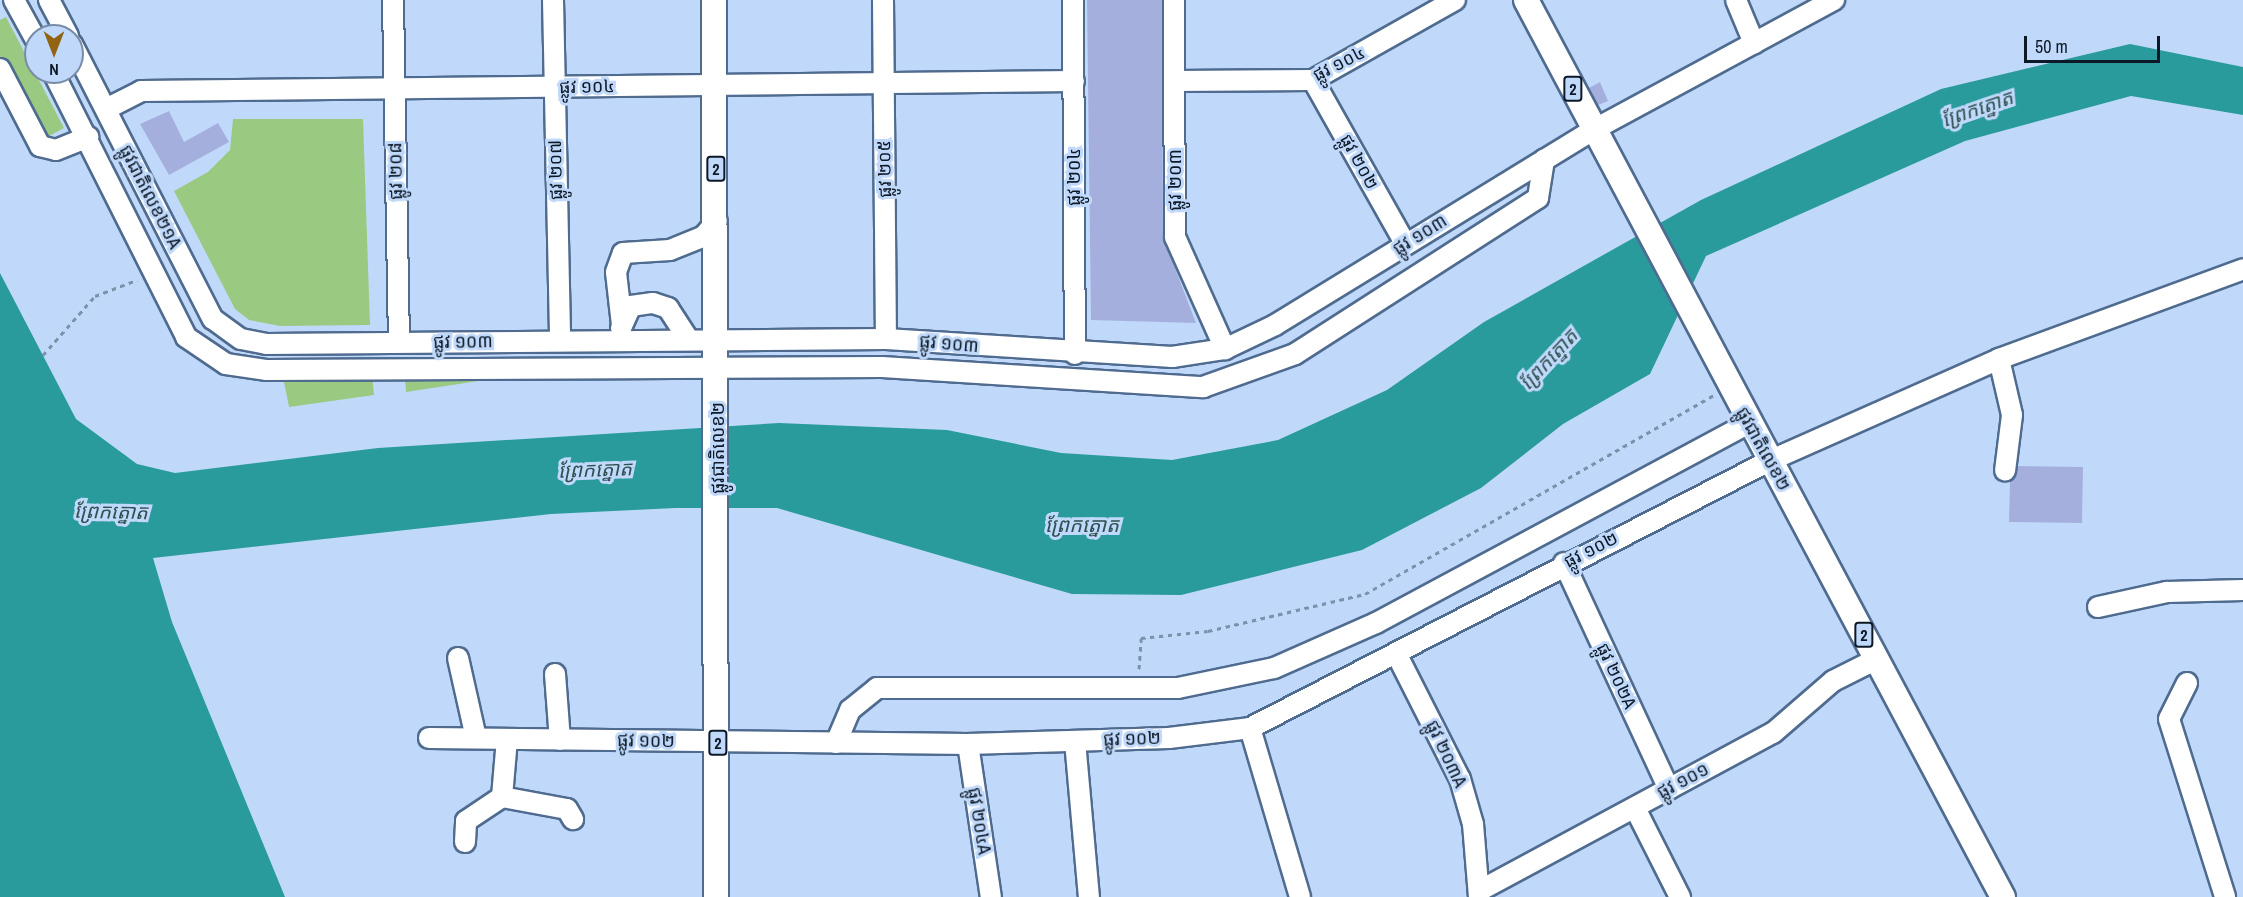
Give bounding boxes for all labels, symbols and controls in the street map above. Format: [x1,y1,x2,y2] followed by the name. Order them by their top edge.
[24,24,84,84] north arrow
[2027,24,2164,62] scale bar
[2035,34,2068,59] text: 50 m
[1309,42,1369,86] street label: ផ្លូវ ១០៤
[49,59,59,81] text: N
[559,76,615,98] street label: ផ្លូវ ១០៤
[1562,76,1584,102] road number: 2
[1938,85,2016,131] water label: ព្រែកត្នោត
[1335,131,1383,193] street label: ផ្លូវ ២០២
[545,140,567,200] street label: ផ្លូវ ២០៧
[874,140,896,198] street label: ផ្លូវ ២០៥
[115,142,185,252] street label: ផ្លូវជាតិលេខ២១A
[385,142,407,200] street label: ផ្លូវ ២០៨
[1063,148,1085,206] street label: ផ្លូវ ២០៤
[1164,149,1186,211] street label: ផ្លូវ ២០៣
[706,156,726,182] road number: 2
[1389,210,1451,260] street label: ផ្លូវ ១០៣
[1514,324,1582,394] water label: ព្រែកត្នោត
[433,331,493,353] street label: ផ្លូវ ១០៣
[918,331,980,357] street label: ផ្លូវ ១០៣
[707,402,729,494] street label: ផ្លូវជាតិលេខ២
[1731,403,1795,495] street label: ផ្លូវជាតិលេខ២
[558,456,632,482] water label: ព្រែកត្នោត
[74,498,148,524] water label: ព្រែកត្នោត
[1045,512,1119,536] water label: ព្រែកត្នោត
[1560,527,1622,573] street label: ផ្លូវ ១០២
[1854,622,1874,648] road number: 2
[1591,640,1641,712] street label: ផ្លូវ ២០២A
[1421,717,1471,791] street label: ផ្លូវ ២០៣A
[1103,727,1161,751] street label: ផ្លូវ ១០២
[617,730,675,752] street label: ផ្លូវ ១០២
[708,730,728,756] road number: 2
[1653,758,1713,804] street label: ផ្លូវ ១០១
[963,786,995,856] street label: ផ្លូវ ២០៤A

